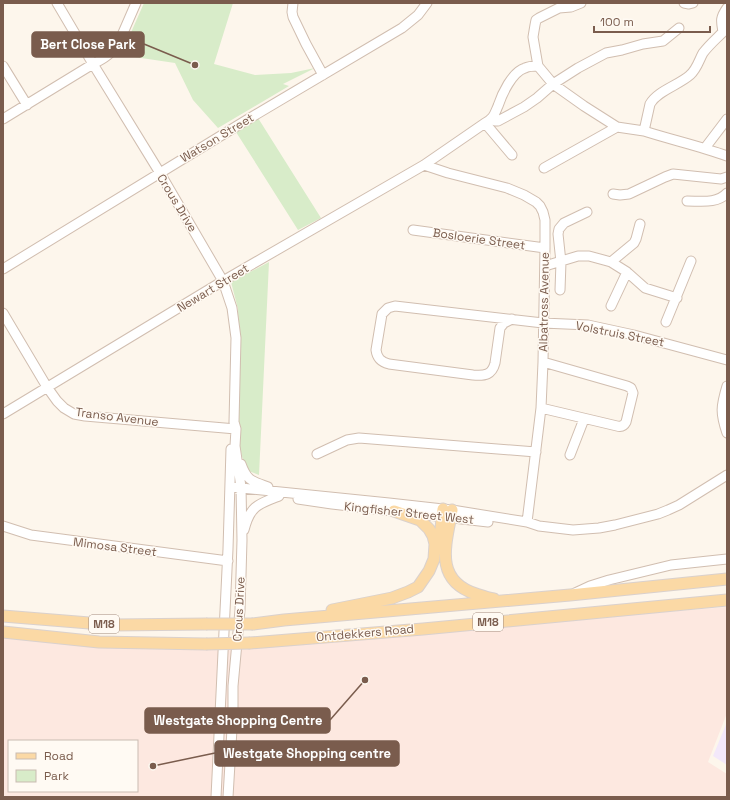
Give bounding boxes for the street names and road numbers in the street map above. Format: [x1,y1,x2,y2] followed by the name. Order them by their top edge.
[177,110,257,166] street label: Watson Street
[153,171,201,235] street label: Crous Drive
[432,225,526,253] street label: Bosloerie Street
[535,252,553,352] street label: Albatross Avenue
[174,260,252,316] street label: Newart Street
[574,318,666,350] street label: Volstruis Street
[74,404,160,430] street label: Transo Avenue
[343,498,475,528] street label: Kingfisher Street West
[72,534,158,560] street label: Mimosa Street
[229,576,249,642] street label: Crous Drive
[473,613,503,631] road number: M18
[89,615,119,633] road number: M18
[315,621,415,645] street label: Ontdekkers Road

